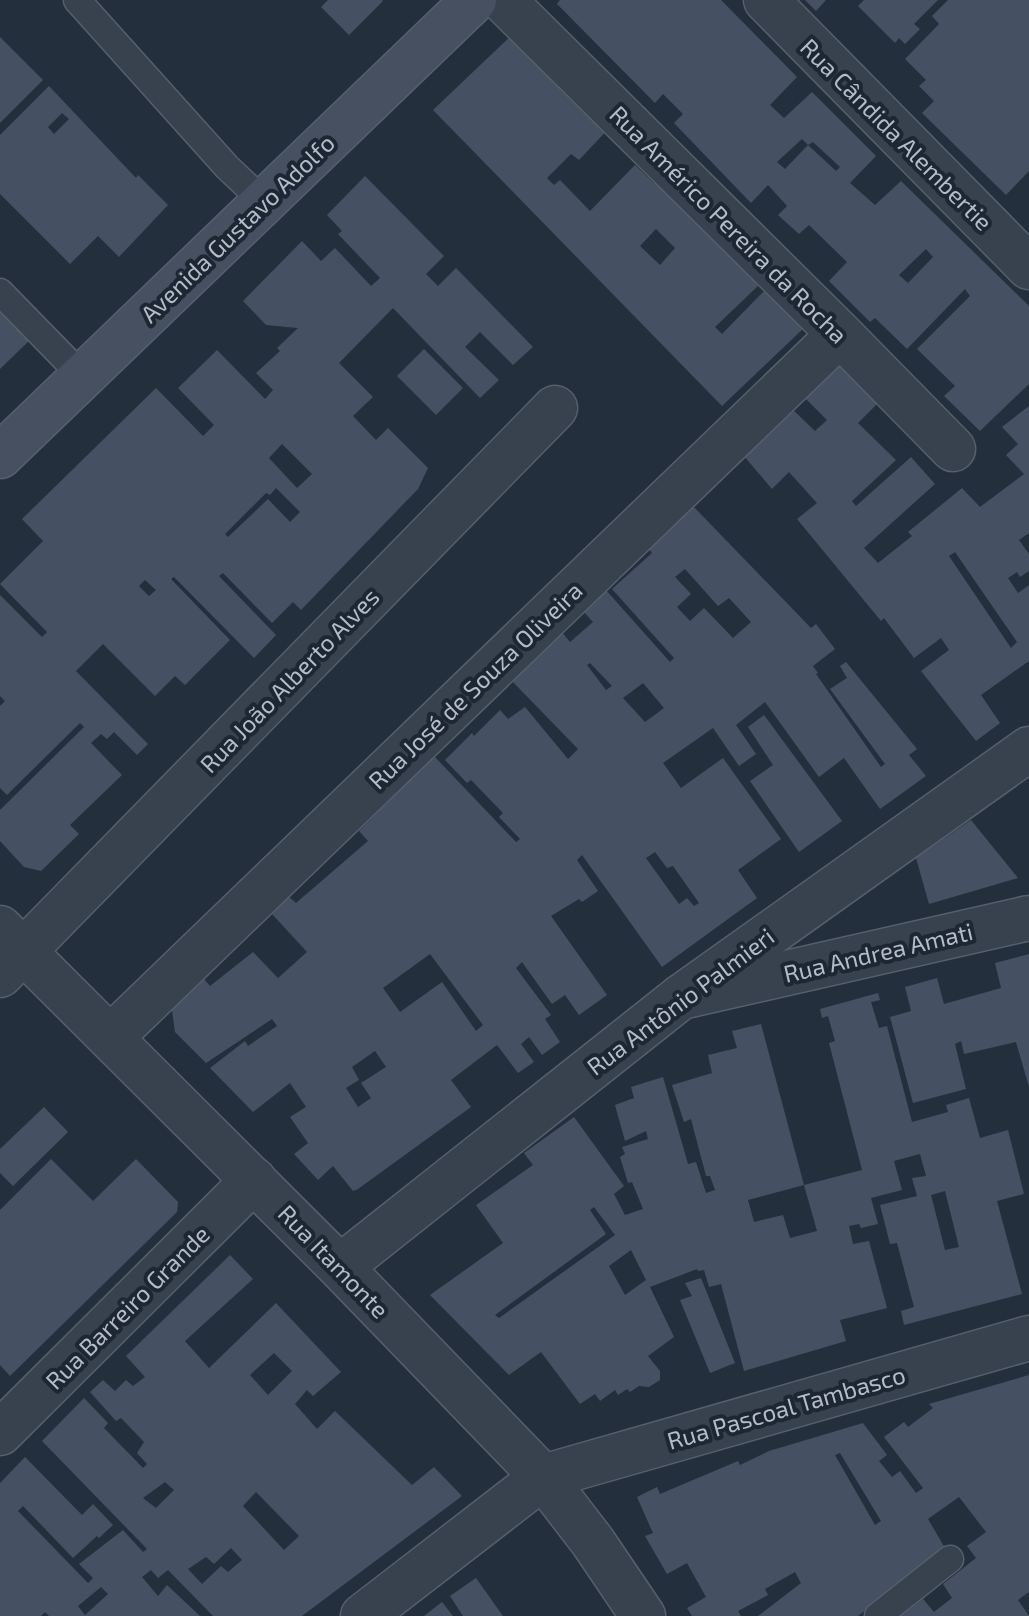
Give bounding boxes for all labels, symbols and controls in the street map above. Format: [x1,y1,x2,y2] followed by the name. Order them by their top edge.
[795,32,999,236] street label: Rua Cândida Alembertie
[604,99,854,349] street label: Rua Américo Pereira da Rocha
[134,128,340,328] street label: Avenida Gustavo Adolfo
[362,575,588,795] street label: Rua José de Souza Oliveira
[194,582,384,778] street label: Rua João Alberto Alves
[780,916,976,988] street label: Rua Andrea Amati
[581,921,779,1081] street label: Rua Antônio Palmieri
[273,1198,395,1324] street label: Rua Itamonte
[39,1219,215,1395] street label: Rua Barreiro Grande
[664,1359,908,1455] street label: Rua Pascoal Tambasco

